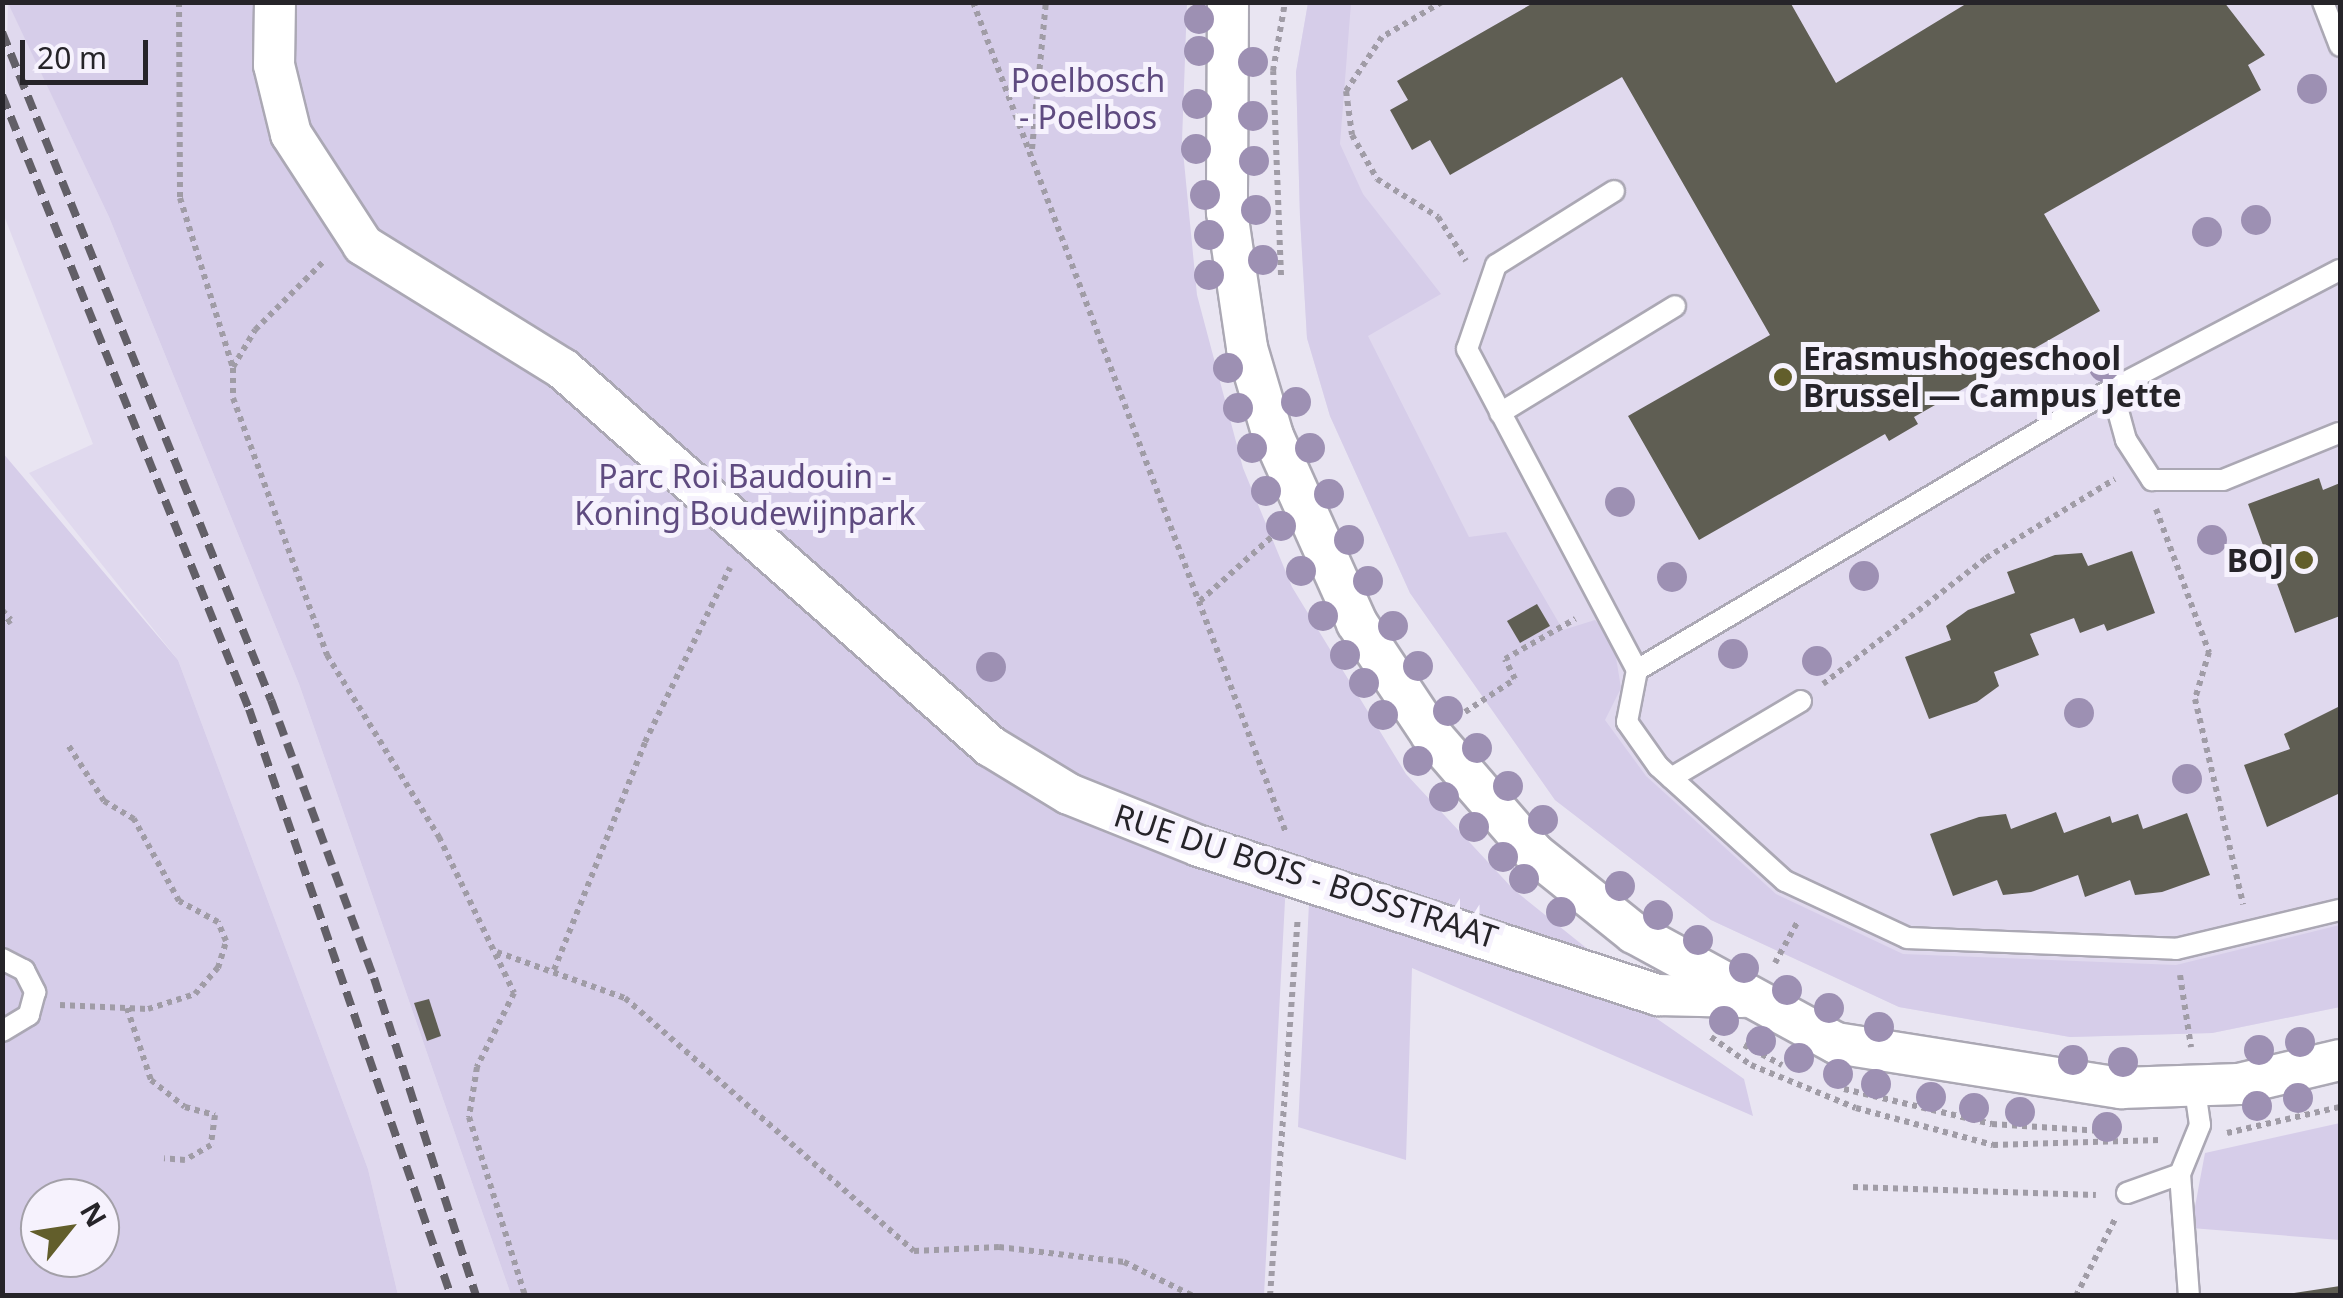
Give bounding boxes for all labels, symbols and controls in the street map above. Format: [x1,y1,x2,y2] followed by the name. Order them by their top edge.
[25,20,152,82] scale bar
[37,37,107,78] text: 20 m
[1011,62,1165,137] park label: Poelbosch - Poelbos
[1803,340,2182,415] place label: Erasmushogeschool Brussel — Campus Jette
[1772,366,1794,388] marker: Erasmushogeschool Brussel — Campus Jette
[574,458,916,533] park label: Parc Roi Baudouin - Koning Boudewijnpark
[2227,541,2284,579] place label: BOJ
[2293,549,2315,571] marker: BOJ
[1110,796,1502,956] street label: RUE DU BOIS - BOSSTRAAT
[20,1178,120,1278] north arrow
[72,1195,116,1233] text: N

